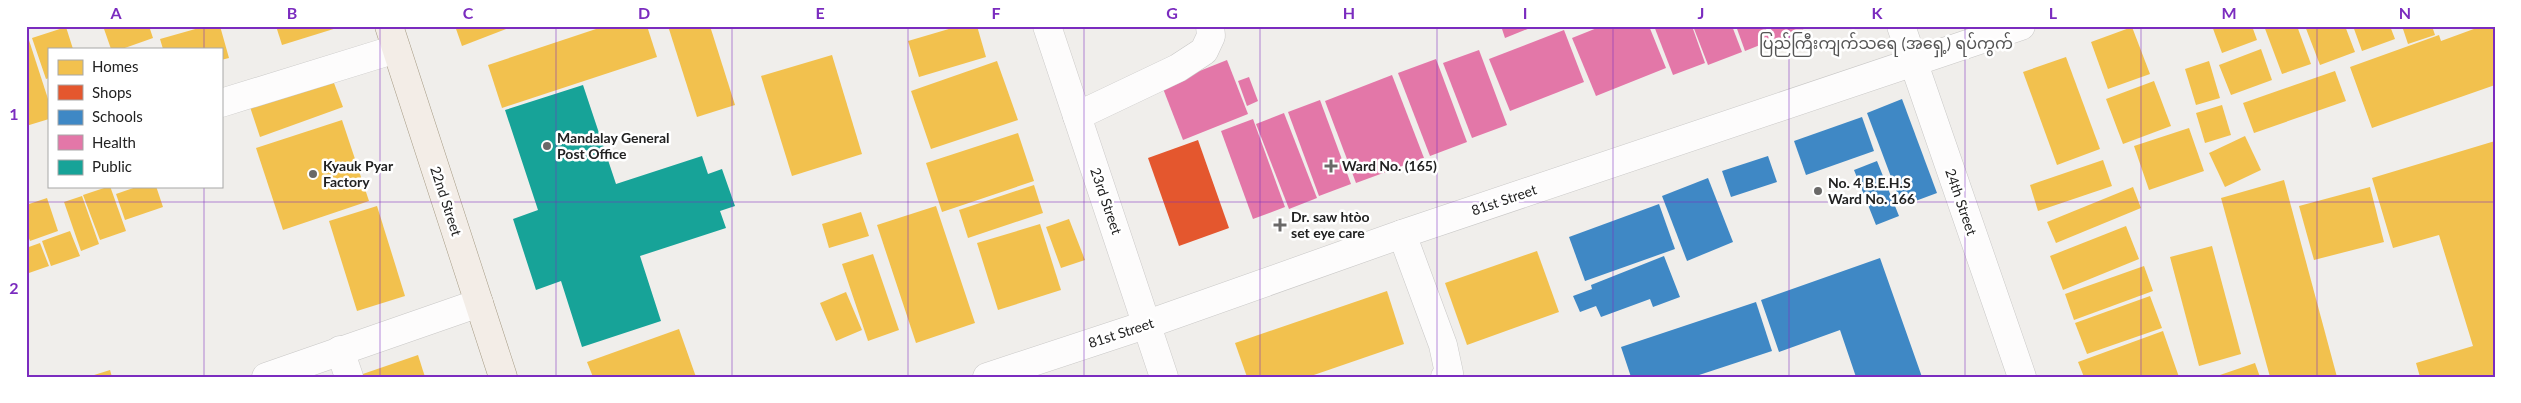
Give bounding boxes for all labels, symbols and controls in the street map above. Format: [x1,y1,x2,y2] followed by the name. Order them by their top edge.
[109,3,122,22] text: A
[287,3,297,22] text: B
[463,3,474,22] text: C
[638,3,650,22] text: D
[815,3,825,22] text: E
[991,3,1001,22] text: F
[1166,3,1178,22] text: G
[1343,3,1355,22] text: H
[1523,3,1527,22] text: I
[1698,3,1704,22] text: J
[1872,3,1884,22] text: K
[2049,3,2058,22] text: L
[2221,3,2237,22] text: M
[2399,3,2411,22] text: N
[1759,32,2013,58] district label: ပြည်ကြီးကျက်သရေ (အရှေ့) ရပ်ကွက်
[48,48,222,188] legend
[92,57,138,75] text: Homes
[92,83,132,101] text: Shops
[9,104,19,123] text: 1
[92,107,143,125] text: Schools
[557,129,670,162] place label: Mandalay General Post Office
[92,133,136,151] text: Health
[541,140,553,152] marker: Mandalay General Post Office
[92,157,132,175] text: Public
[323,157,394,190] place label: Kyauk Pyar Factory
[1342,157,1437,174] place label: Ward No. (165)
[1324,159,1338,173] marker: Ward No. (165)
[427,164,466,238] street label: 22nd Street
[1087,165,1126,236] street label: 23rd Street
[1942,166,1981,237] street label: 24th Street
[307,168,319,180] marker: Kyauk Pyar Factory
[1828,174,1915,207] place label: No. 4 B.E.H.S Ward No. 166
[1469,180,1539,219] street label: 81st Street
[1812,185,1824,197] marker: No. 4 B.E.H.S Ward No. 166
[1291,208,1370,241] place label: Dr. saw htòo set eye care
[1273,218,1287,232] marker: Dr. saw htòo set eye care
[9,278,19,297] text: 2
[1086,314,1156,351] street label: 81st Street

